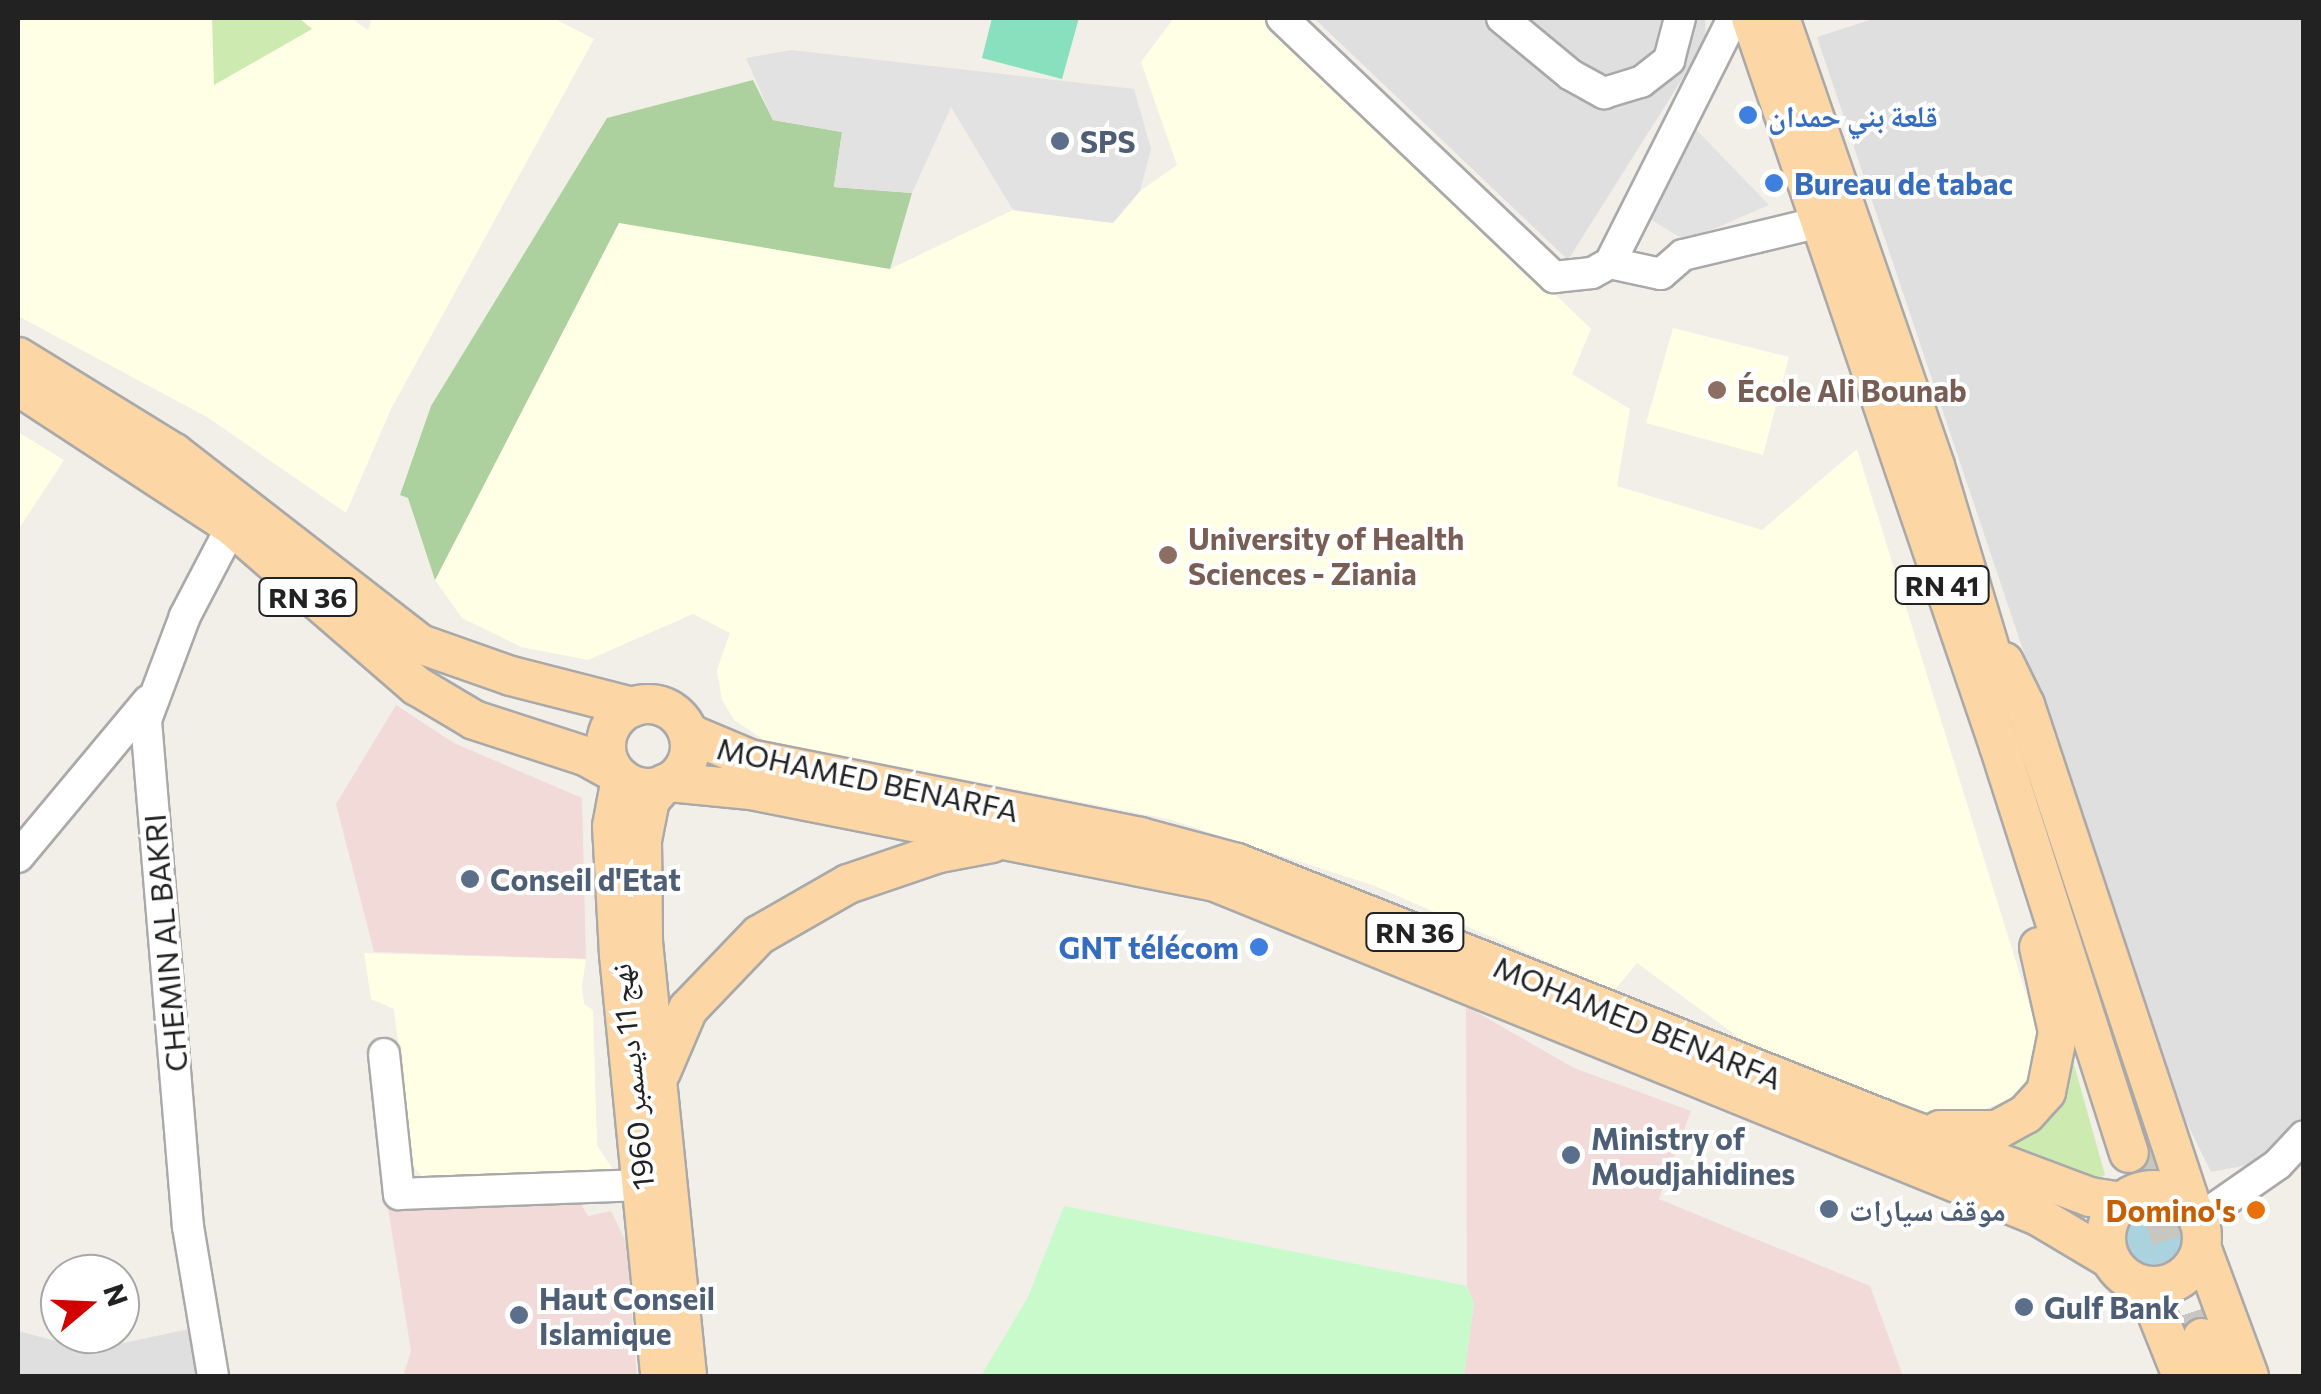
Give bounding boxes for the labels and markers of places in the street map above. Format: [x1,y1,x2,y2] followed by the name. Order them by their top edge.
[1768,97,1938,133] place label: قلعة بني حمدان
[1737,104,1759,126] marker: قلعة بني حمدان
[1080,123,1135,159] place label: SPS
[1049,130,1071,152] marker: SPS
[1794,165,2013,201] place label: Bureau de tabac
[1763,172,1785,194] marker: Bureau de tabac
[1737,372,1967,408] place label: École Ali Bounab
[1706,379,1728,401] marker: École Ali Bounab
[1188,520,1464,590] place label: University of Health Sciences - Ziania
[1157,544,1179,566] marker: University of Health Sciences - Ziania
[490,861,681,897] place label: Conseil d'Etat
[459,868,481,890] marker: Conseil d'Etat
[1059,929,1239,965] place label: GNT télécom
[1248,936,1270,958] marker: GNT télécom
[1591,1120,1795,1190] place label: Ministry of Moudjahidines
[1560,1144,1582,1166] marker: Ministry of Moudjahidines
[1849,1191,2006,1227] place label: موقف سيارات
[2106,1192,2236,1228] place label: Domino's
[1818,1198,1840,1220] marker: موقف سيارات
[2245,1199,2267,1221] marker: Domino's
[539,1280,715,1350] place label: Haut Conseil Islamique
[2044,1289,2179,1325] place label: Gulf Bank
[2013,1296,2035,1318] marker: Gulf Bank
[508,1304,530,1326] marker: Haut Conseil Islamique

